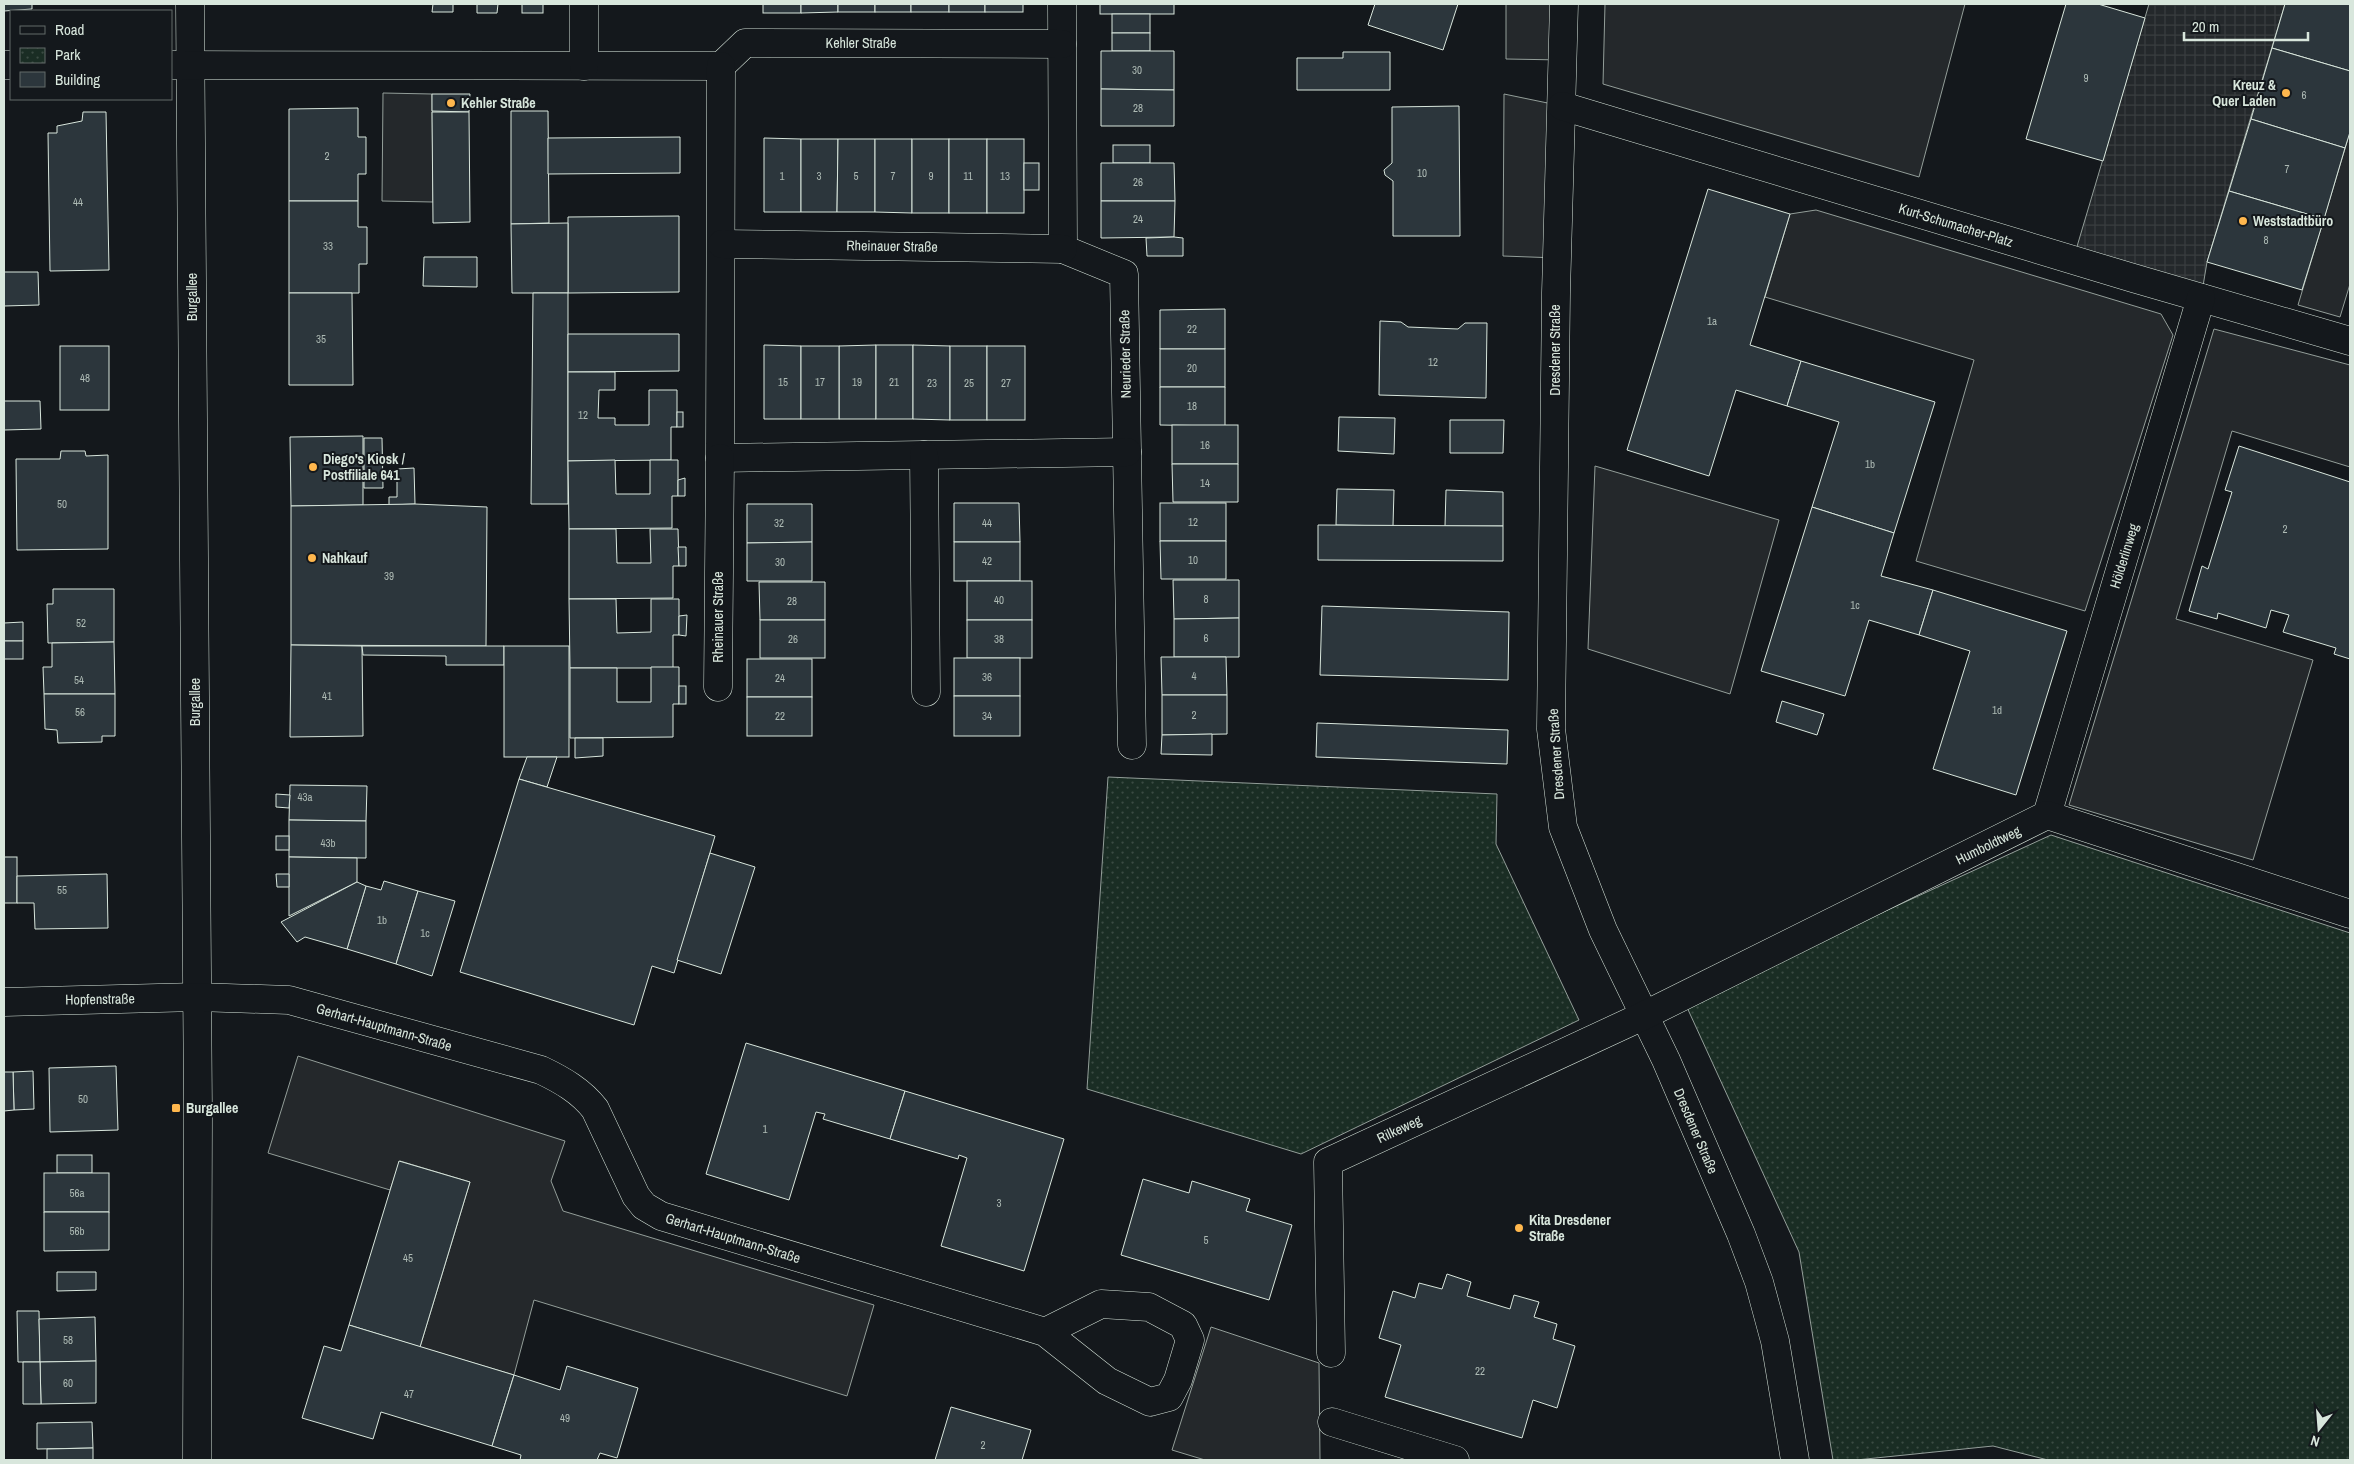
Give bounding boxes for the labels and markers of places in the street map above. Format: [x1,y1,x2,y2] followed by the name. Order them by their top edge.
[2212,76,2277,110] place label: Kreuz & Quer Laden
[2280,87,2292,99] marker: Kreuz & Quer Laden
[461,94,536,112] place label: Kehler Straße
[445,97,457,109] marker: Kehler Straße
[2253,212,2333,230] place label: Weststadtbüro
[2237,215,2249,227] marker: Weststadtbüro
[323,450,406,484] place label: Diego's Kiosk / Postfiliale 641
[307,461,319,473] marker: Diego's Kiosk / Postfiliale 641
[322,549,367,567] place label: Nahkauf
[306,552,318,564] marker: Nahkauf
[186,1099,238,1117] place label: Burgallee
[170,1102,182,1114] marker: Burgallee
[1529,1211,1611,1245] place label: Kita Dresdener Straße
[1513,1222,1525,1234] marker: Kita Dresdener Straße

